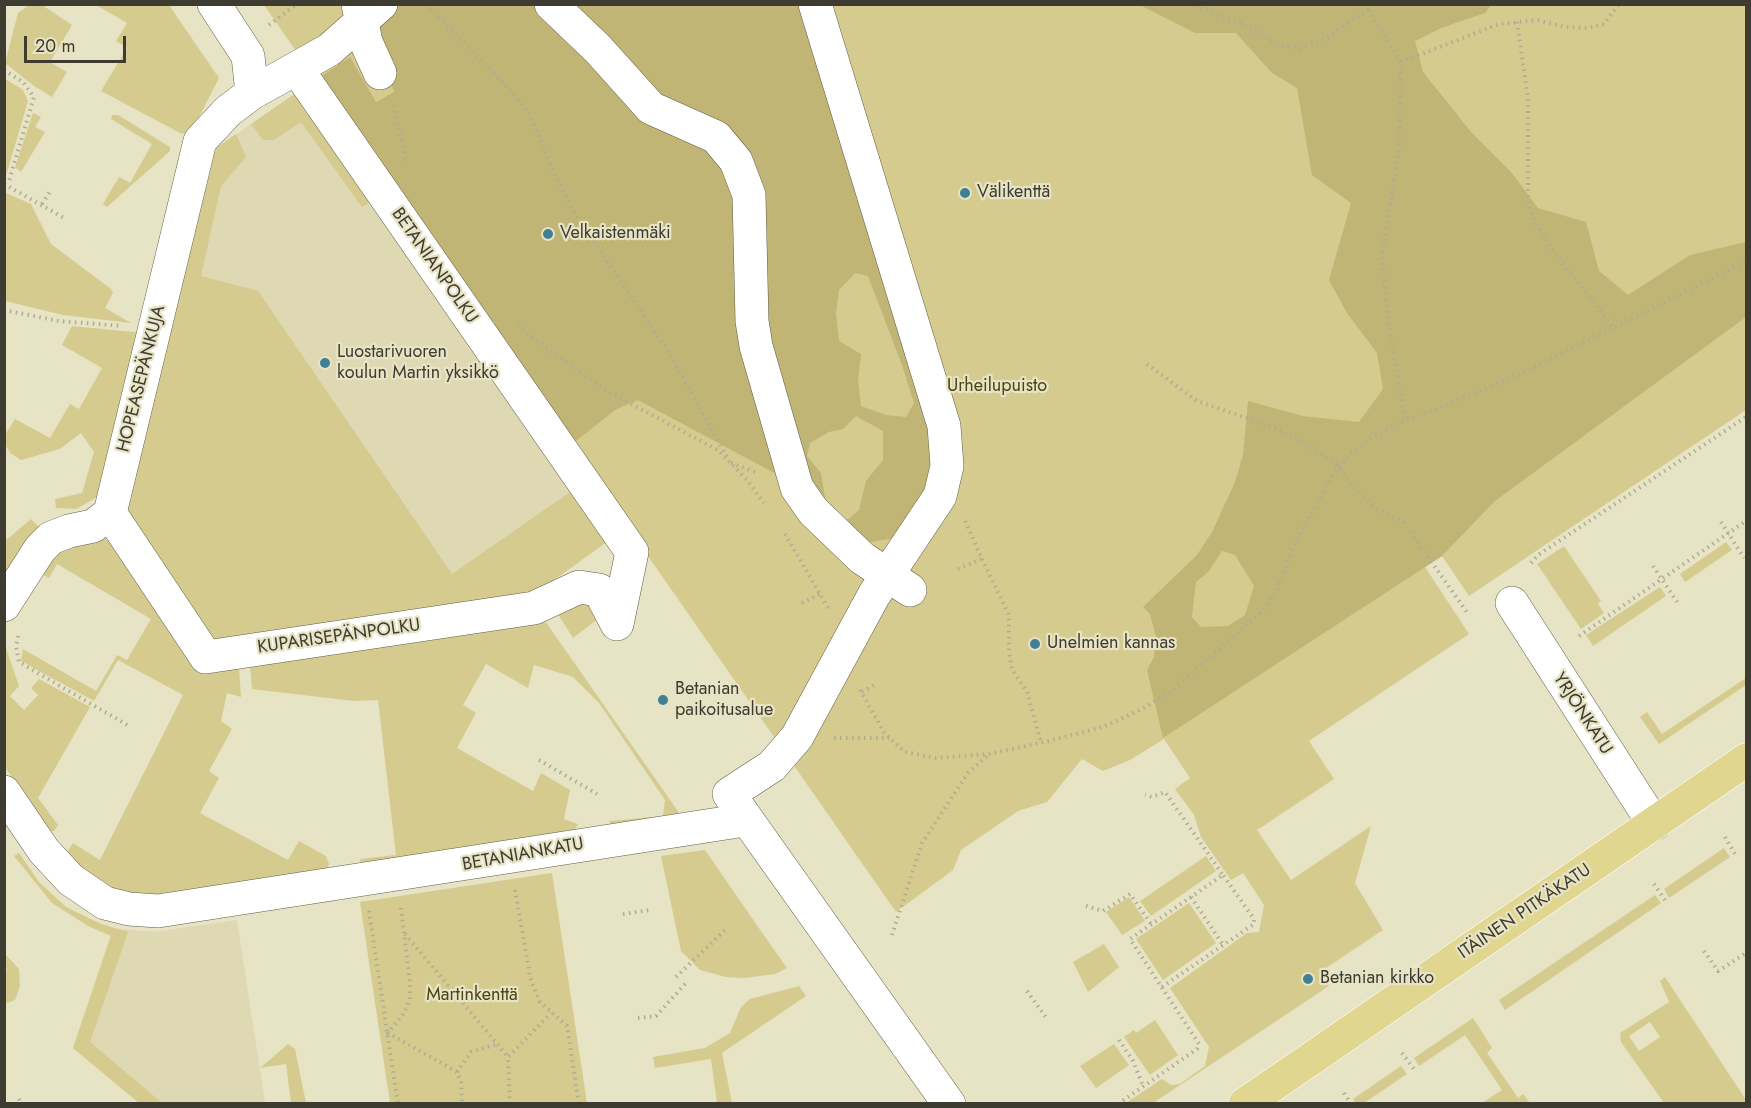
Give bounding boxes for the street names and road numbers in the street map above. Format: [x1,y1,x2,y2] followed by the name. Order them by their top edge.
[386,204,482,328] street label: BETANIANPOLKU
[113,303,171,455] street label: HOPEASEPÄNKUJA
[256,615,422,659] street label: KUPARISEPÄNPOLKU
[1548,669,1616,759] street label: YRJÖNKATU
[461,834,585,876] street label: BETANIANKATU
[1454,860,1596,964] street label: ITÄINEN PITKÄKATU

